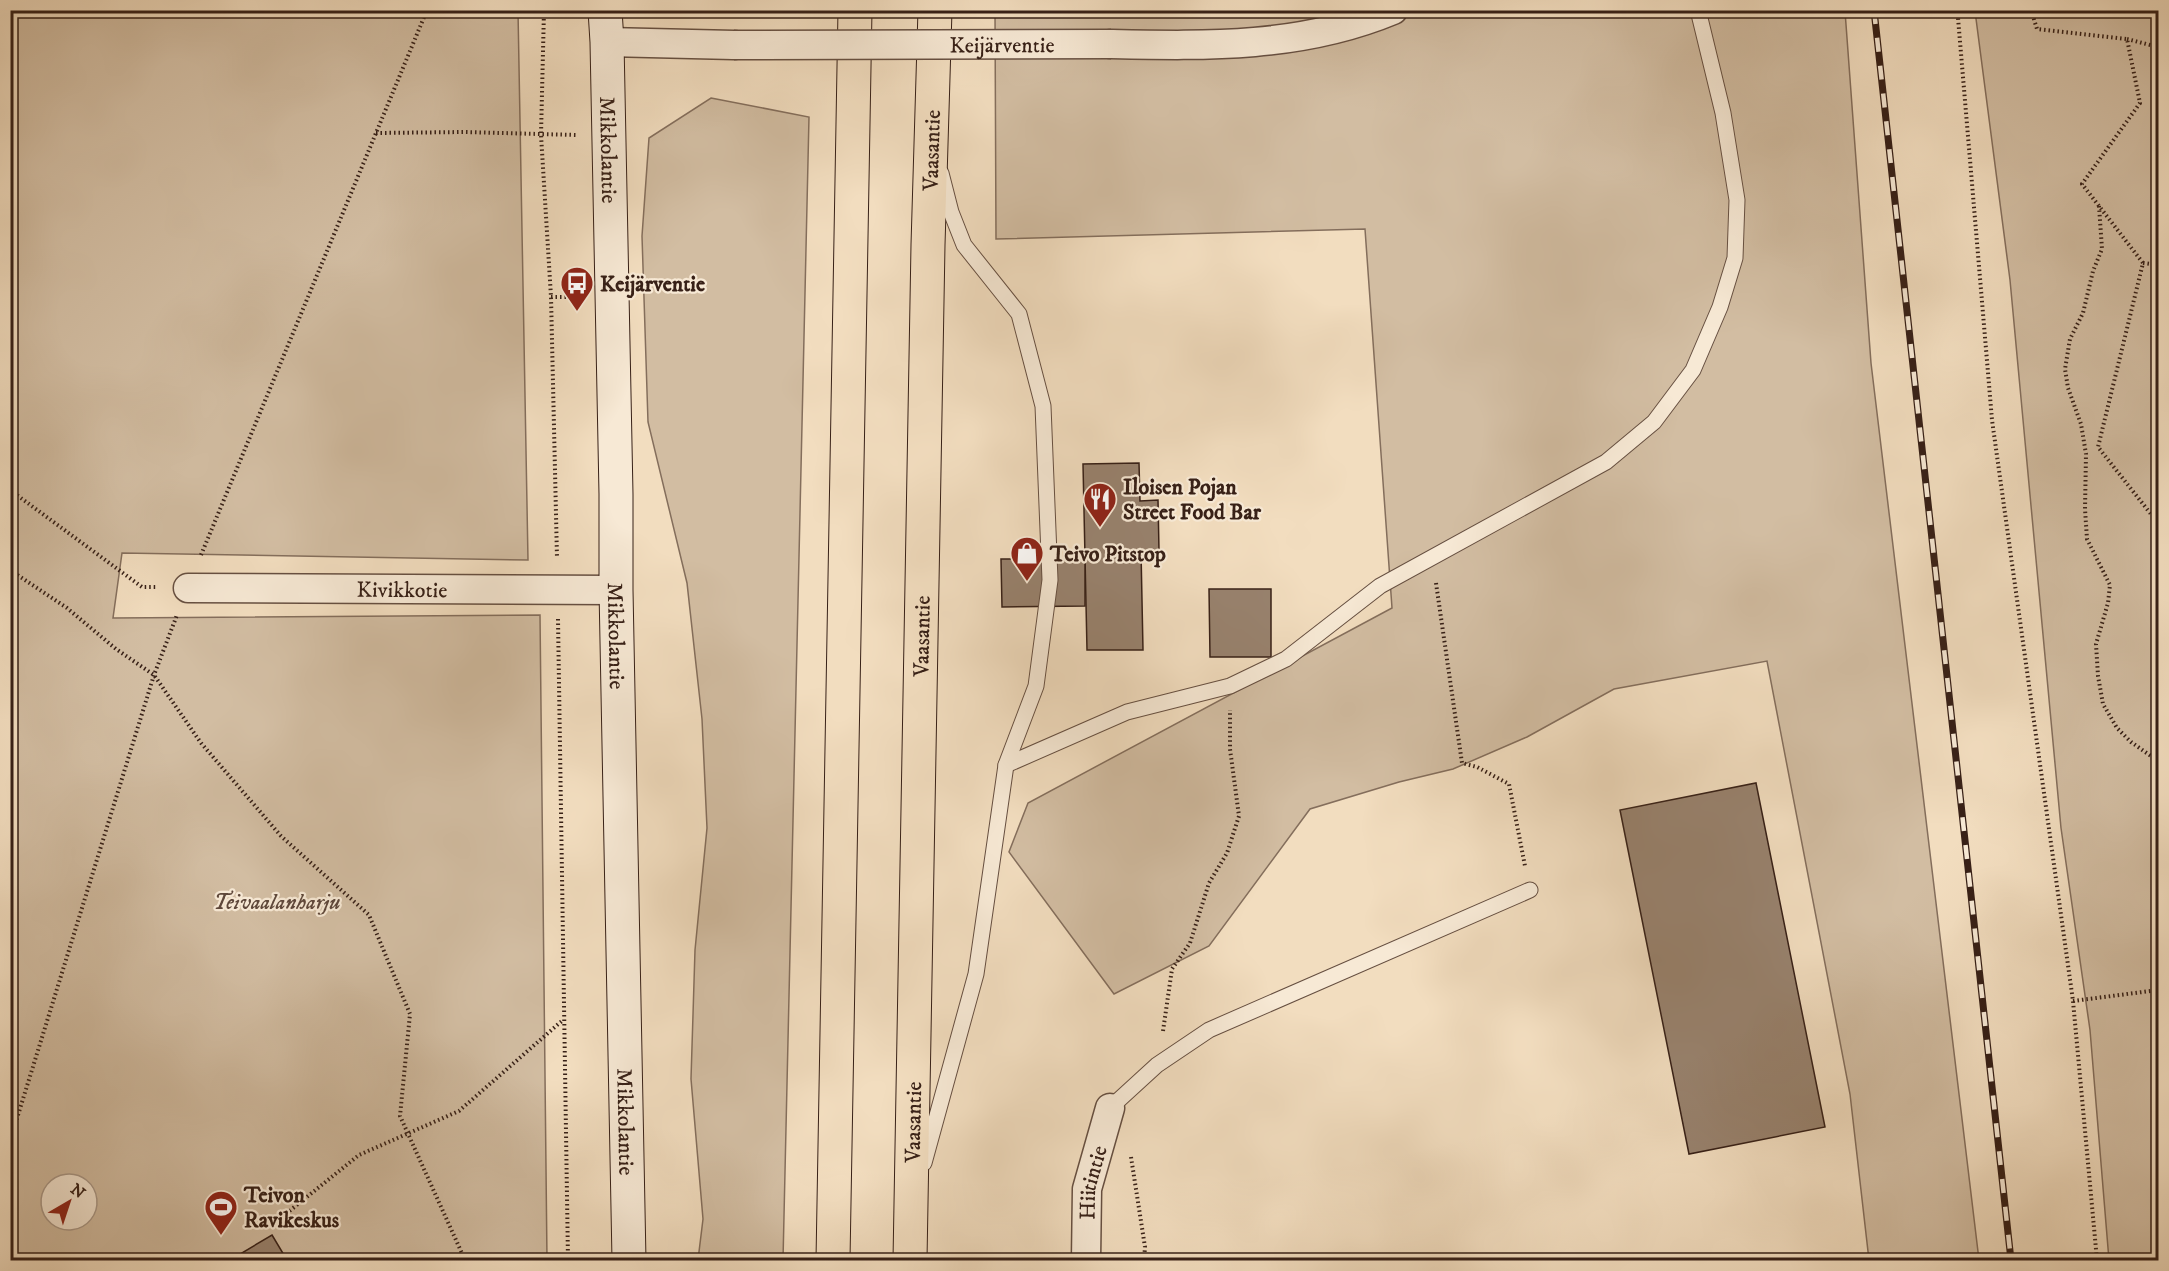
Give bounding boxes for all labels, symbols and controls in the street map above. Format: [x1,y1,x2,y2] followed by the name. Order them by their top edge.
[949,32,1055,59] street label: Keijärventie
[593,96,622,204] street label: Mikkolantie
[918,109,947,192] street label: Vaasantie
[559,265,595,312] bus stop icon: Keijärventie
[600,271,705,299] place label: Keijärventie
[1123,474,1262,526] place label: Iloisen Pojan Street Food Bar
[1082,481,1118,528] restaurant icon: Iloisen Pojan Street Food Bar
[1009,535,1045,582] shop icon: Teivo Pitstop
[1049,541,1166,568] place label: Teivo Pitstop
[357,577,447,604] street label: Kivikkotie
[601,582,630,690] street label: Mikkolantie
[908,595,937,678] street label: Vaasantie
[213,889,341,916] park label: Teivaalanharju
[610,1068,639,1176] street label: Mikkolantie
[900,1081,928,1164] street label: Vaasantie
[1075,1143,1114,1220] street label: Hiitintie
[39,1172,99,1232] north arrow
[66,1179,89,1203] text: N
[243,1182,340,1234] place label: Teivon Ravikeskus
[203,1189,239,1236] sports icon: Teivon Ravikeskus

